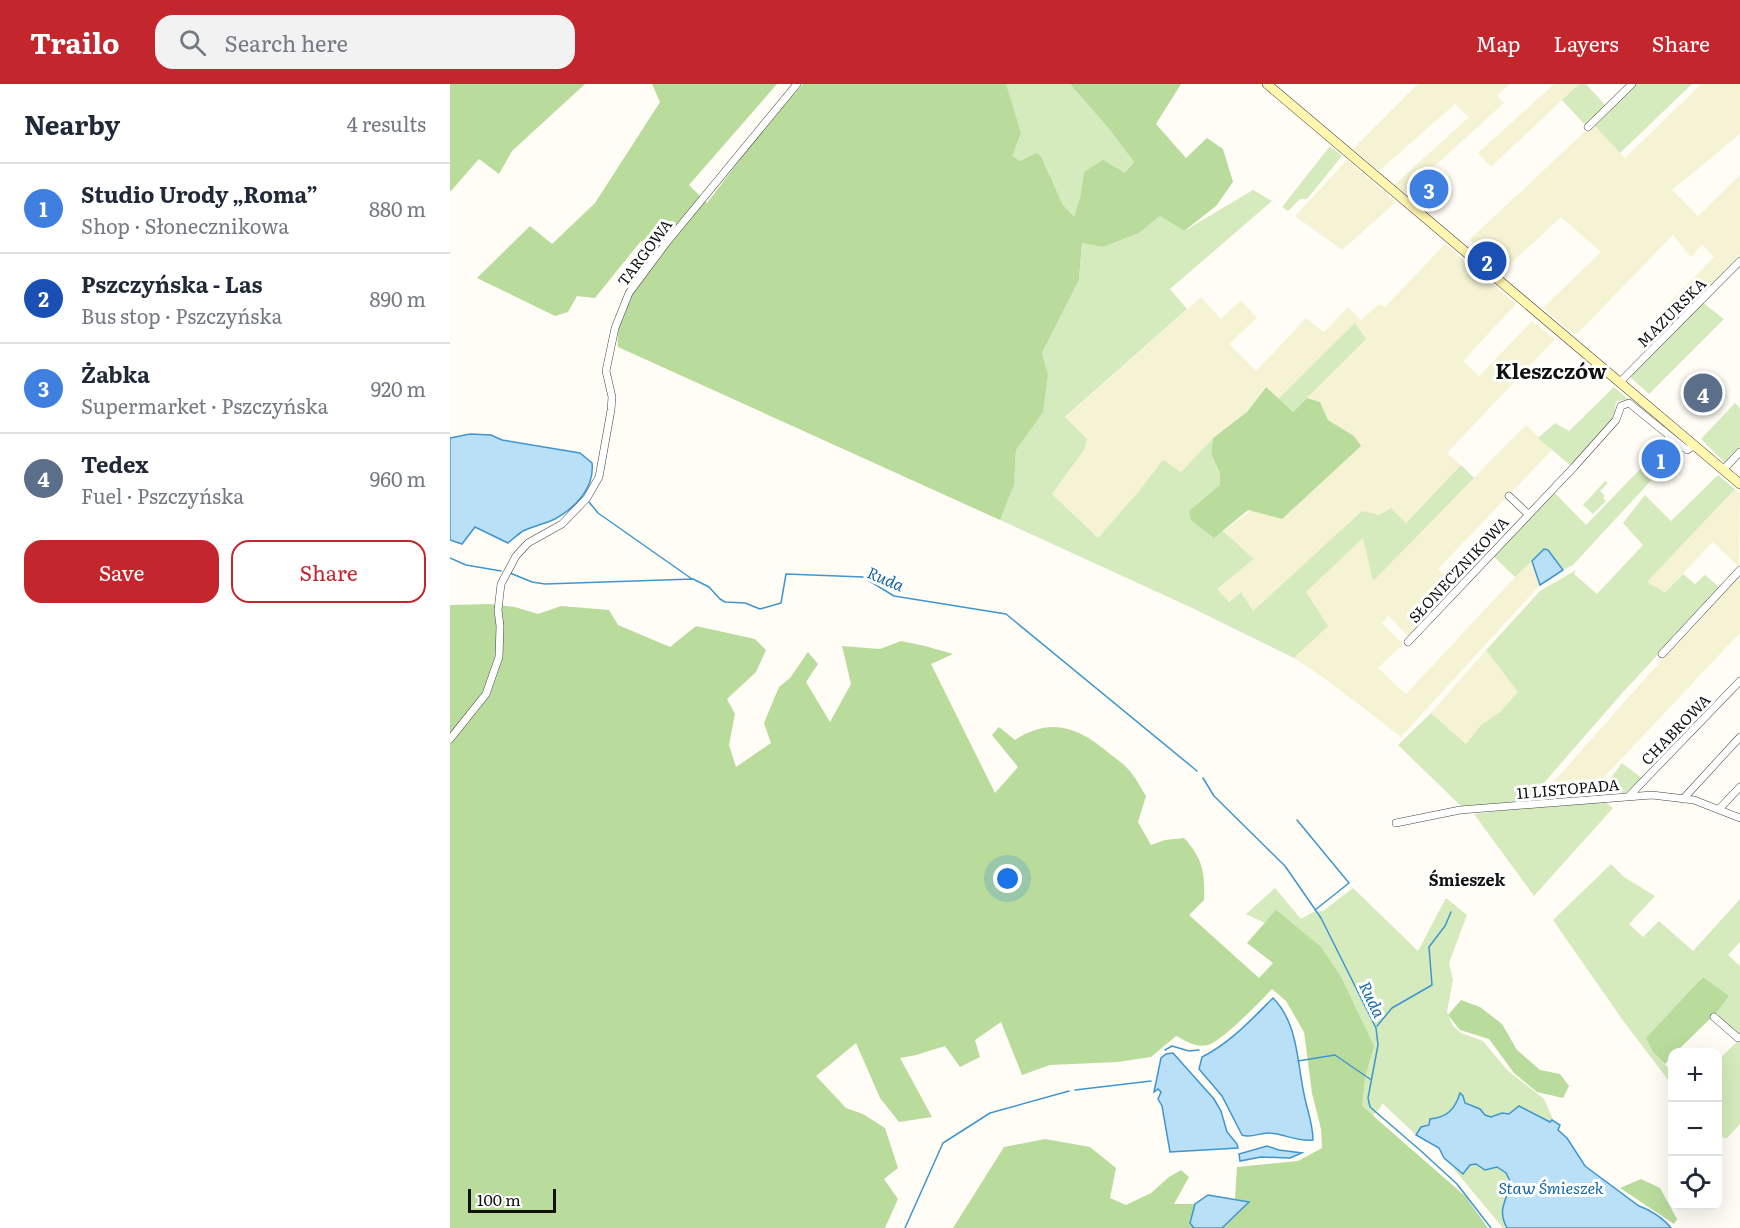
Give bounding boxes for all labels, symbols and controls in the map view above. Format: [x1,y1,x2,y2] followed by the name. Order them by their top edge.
[155,15,575,69] search box
[30,21,119,63] text: Trailo
[176,26,209,59] icon: search
[224,26,348,59] text: Search here
[1476,27,1521,58] text: Map
[1554,27,1619,58] text: Layers
[1652,27,1710,58] text: Share
[24,104,120,143] text: Nearby
[347,108,426,138] text: 4 results
[1410,166,1448,212] pin: 3
[81,177,318,210] text: Studio Urody „Roma”
[39,193,48,223] text: 1
[369,193,426,223] text: 880 m
[81,210,289,240] text: Shop · Słonecznikowa
[611,214,677,290] street label: TARGOWA
[1468,238,1506,284] pin: 2
[81,267,263,300] text: Pszczyńska - Las
[1631,272,1711,352] street label: MAZURSKA
[38,283,49,313] text: 2
[370,283,426,313] text: 890 m
[81,300,282,330] text: Bus stop · Pszczyńska
[1495,354,1607,385] district label: Kleszczów
[81,357,150,390] text: Żabka
[1684,370,1722,416] pin: 4
[38,373,49,403] text: 3
[371,373,426,403] text: 920 m
[81,390,328,420] text: Supermarket · Pszczyńska
[1642,436,1680,482] pin: 1
[81,447,148,480] text: Tedex
[37,463,50,493] text: 4
[370,463,426,493] text: 960 m
[81,480,244,510] text: Fuel · Pszczyńska
[1402,511,1514,627] street label: SŁONECZNIKOWA
[24,540,219,603] button: Save
[231,540,426,603] button: Share
[864,560,909,597] water label: Ruda
[1635,688,1715,770] street label: CHABROWA
[1516,772,1620,804] street label: 11 LISTOPADA
[993,864,1022,893] your location
[1429,867,1505,891] district label: Śmieszek
[1354,977,1392,1022] water label: Ruda
[1668,1048,1722,1210] map controls
[1668,1048,1722,1102] button: +
[1668,1102,1722,1156] button: −
[1668,1156,1722,1210] button: locate
[1498,1175,1604,1199] water label: Staw Śmieszek
[468,1186,556,1214] scale bar
[477,1187,521,1211] text: 100 m

